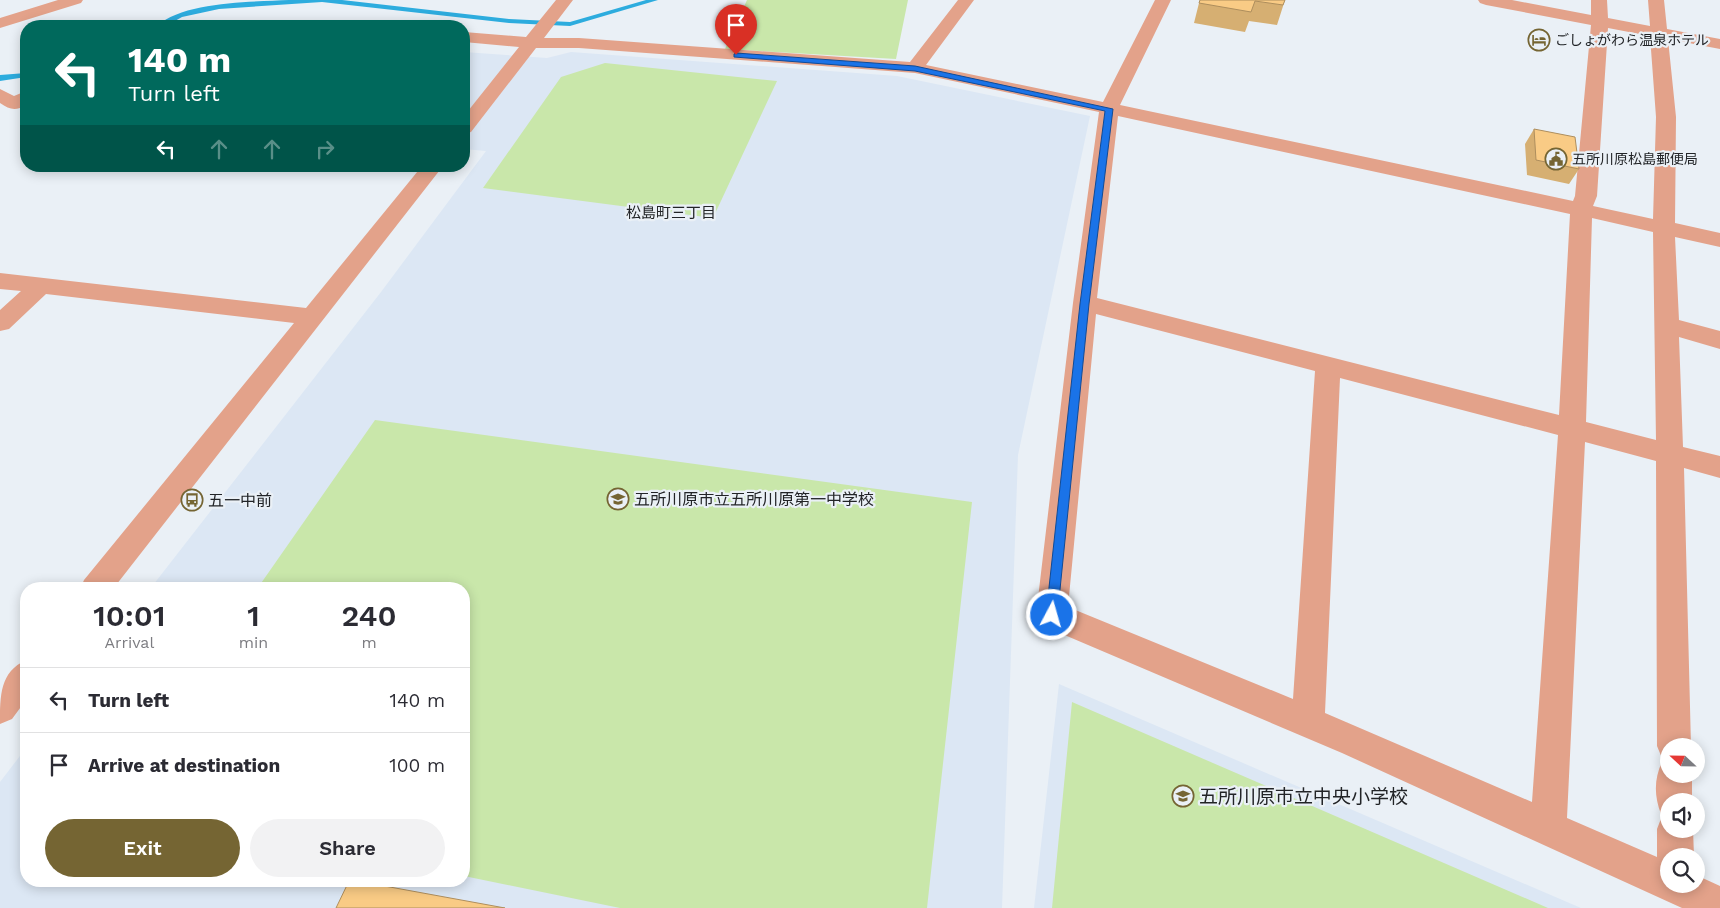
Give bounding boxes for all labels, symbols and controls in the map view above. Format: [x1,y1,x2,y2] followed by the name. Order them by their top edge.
[715,4,757,55] pin
[722,11,750,39] icon: arrive
[1527,28,1551,52] hotel icon: ごしょがわら温泉ホテル
[1555,32,1709,48] place label: ごしょがわら温泉ホテル
[128,39,231,81] text: 140 m
[45,40,110,105] icon: left
[128,81,220,106] text: Turn left
[152,135,180,163] icon: left
[205,135,233,163] icon: ahead
[258,135,286,163] icon: ahead
[311,135,339,163] icon: right
[1544,147,1568,171] public building icon: 五所川原松島郵便局
[1572,151,1698,167] place label: 五所川原松島郵便局
[626,204,716,222] district label: 松島町三丁目
[606,487,630,511] school or university icon: 五所川原市立五所川原第一中学校
[180,488,204,512] bus stop icon: 五一中前
[634,490,874,509] place label: 五所川原市立五所川原第一中学校
[208,491,272,510] place label: 五一中前
[1025,588,1077,640] position arrow
[93,598,165,633] text: 10:01
[247,598,260,633] text: 1
[341,598,397,633] text: 240
[104,633,154,652] text: Arrival
[239,633,268,652] text: min
[361,633,377,652] text: m
[45,686,73,714] icon: left
[88,689,169,712] text: Turn left
[390,689,445,712] text: 140 m
[1660,738,1705,782] north arrow
[1660,738,1705,893] map controls
[45,751,73,779] icon: arrive
[88,754,280,777] text: Arrive at destination
[389,754,445,777] text: 100 m
[1171,784,1195,808] school or university icon: 五所川原市立中央小学校
[1199,785,1408,808] place label: 五所川原市立中央小学校
[1660,793,1705,838] button: sound
[45,819,240,877] button: Exit
[250,819,445,877] button: Share
[1660,848,1705,893] button: search

